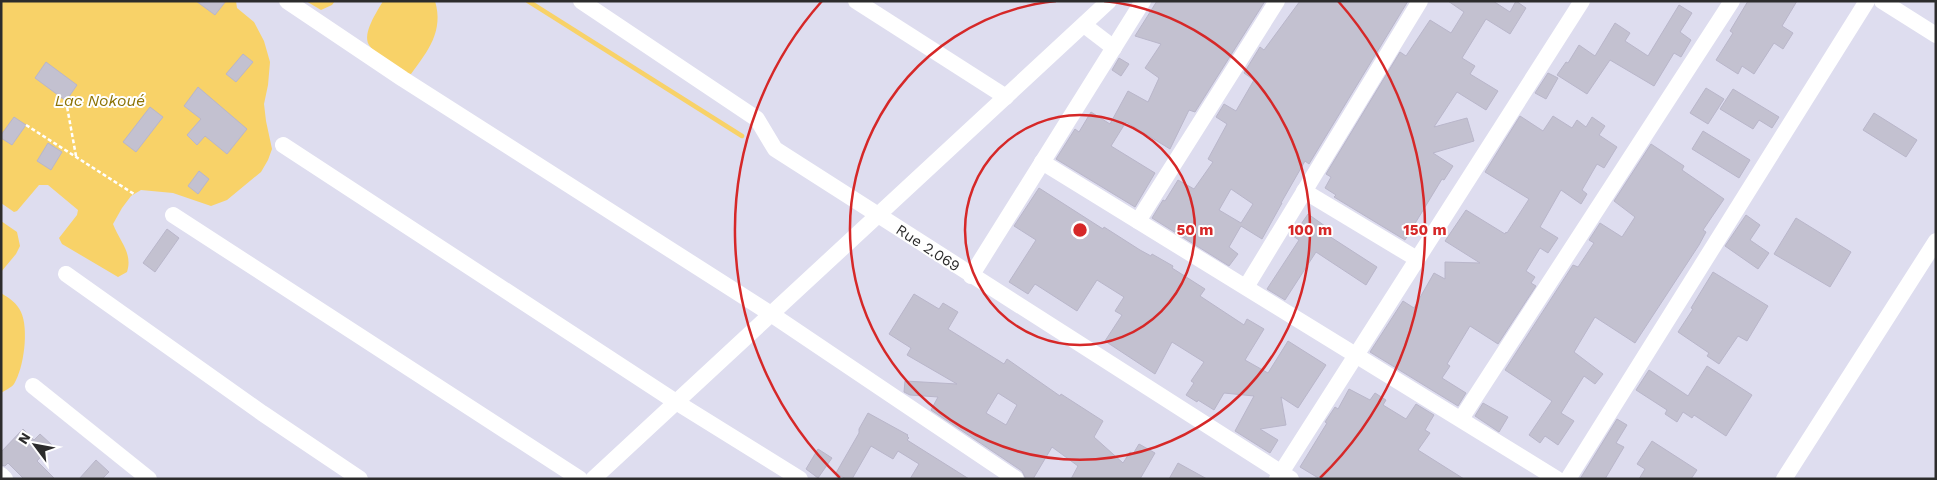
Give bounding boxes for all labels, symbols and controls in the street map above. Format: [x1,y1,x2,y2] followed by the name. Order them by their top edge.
[55,91,145,110] water label: Lac Nokoué
[893,221,963,275] street label: Rue 2.069
[1071,221,1089,239] centre of rings
[1177,221,1213,239] text: 50 m
[1288,221,1332,239] text: 100 m
[1403,221,1447,239] text: 150 m
[10,420,60,470] north arrow
[14,429,34,447] text: N

